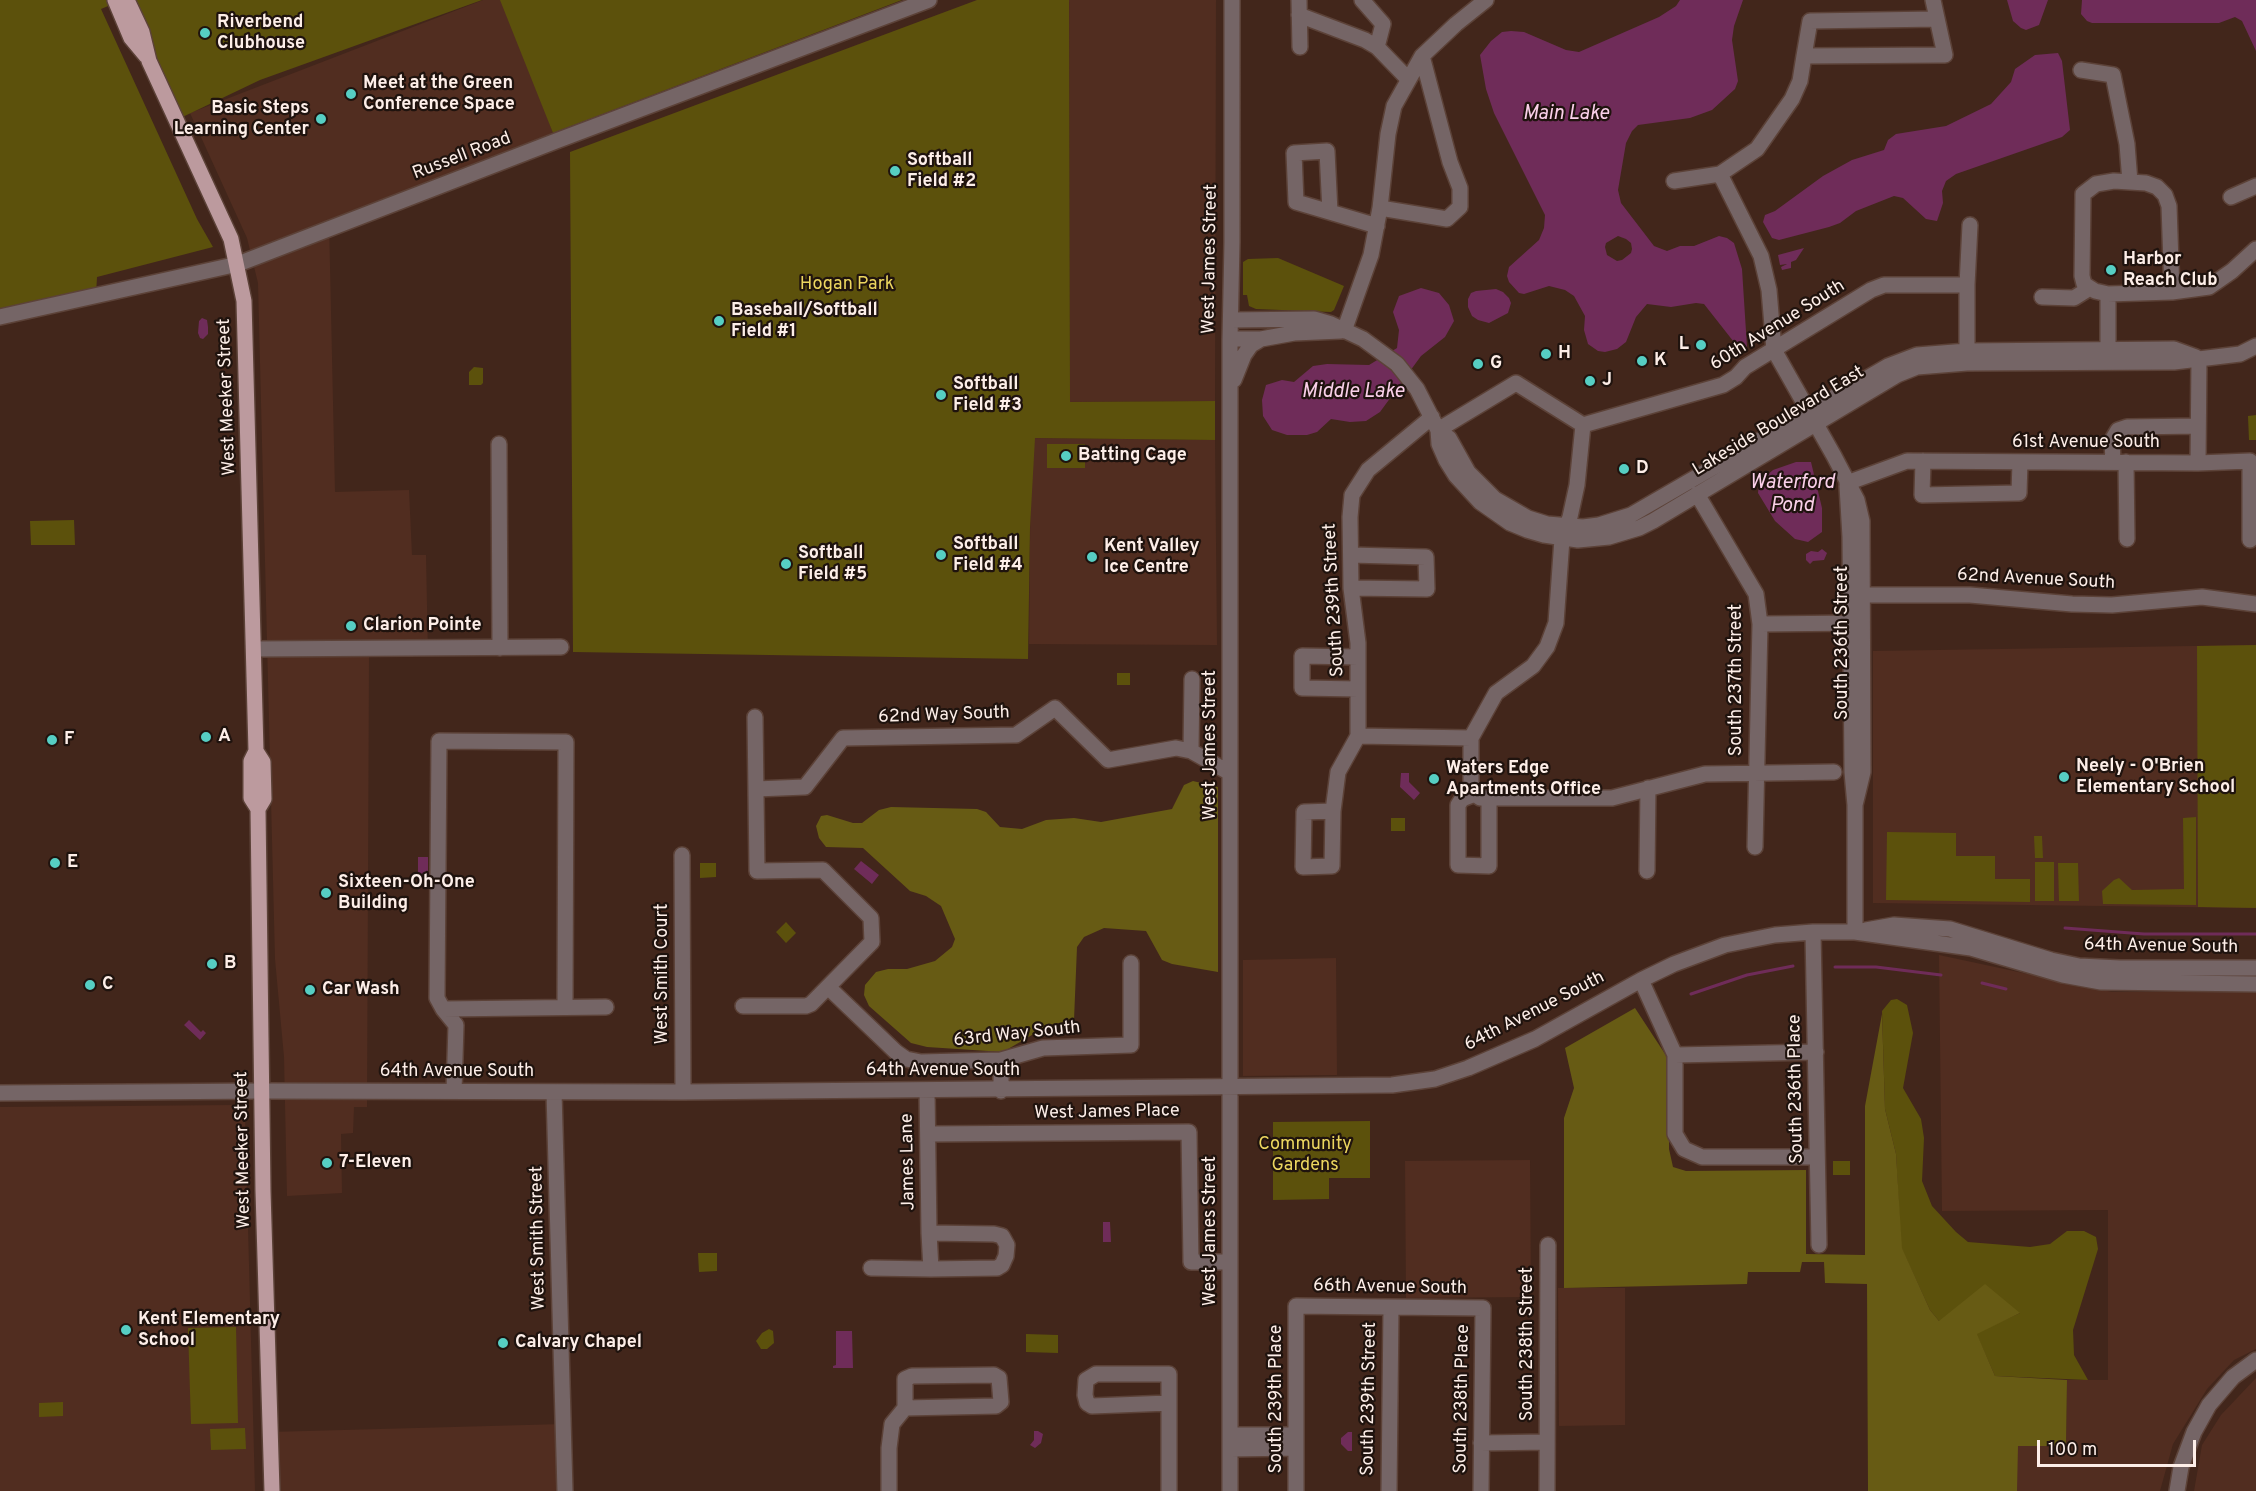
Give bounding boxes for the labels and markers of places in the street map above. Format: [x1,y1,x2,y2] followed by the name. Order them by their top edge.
[217,12,305,54] place label: Riverbend Clubhouse
[198,26,212,40] marker: Riverbend Clubhouse
[363,73,515,116] place label: Meet at the Green Conference Space
[344,87,358,101] marker: Meet at the Green Conference Space
[174,98,309,140] place label: Basic Steps Learning Center
[314,112,328,126] marker: Basic Steps Learning Center
[907,150,976,192] place label: Softball Field #2
[888,164,902,178] marker: Softball Field #2
[2123,249,2218,292] place label: Harbor Reach Club
[2104,263,2118,277] marker: Harbor Reach Club
[731,300,878,342] place label: Baseball/Softball Field #1
[712,314,726,328] marker: Baseball/Softball Field #1
[1679,334,1689,356] place label: L
[1694,338,1708,352] marker: L
[1558,343,1571,365] place label: H
[1539,347,1553,361] marker: H
[1654,350,1667,372] place label: K
[1490,353,1502,375] place label: G
[1635,354,1649,368] marker: K
[1471,357,1485,371] marker: G
[1602,370,1612,392] place label: J
[953,374,1022,416] place label: Softball Field #3
[1583,374,1597,388] marker: J
[934,388,948,402] marker: Softball Field #3
[1078,445,1187,467] place label: Batting Cage
[1059,449,1073,463] marker: Batting Cage
[1636,458,1649,480] place label: D
[1617,462,1631,476] marker: D
[953,534,1023,576] place label: Softball Field #4
[1104,536,1199,578] place label: Kent Valley Ice Centre
[798,543,867,586] place label: Softball Field #5
[934,548,948,562] marker: Softball Field #4
[1085,550,1099,564] marker: Kent Valley Ice Centre
[779,557,793,571] marker: Softball Field #5
[363,615,481,637] place label: Clarion Pointe
[344,619,358,633] marker: Clarion Pointe
[218,726,231,748] place label: A
[64,729,74,751] place label: F
[199,730,213,744] marker: A
[45,733,59,747] marker: F
[2076,756,2235,798] place label: Neely - O'Brien Elementary School
[1446,758,1601,800] place label: Waters Edge Apartments Office
[2057,770,2071,784] marker: Neely - O'Brien Elementary School
[1427,772,1441,786] marker: Waters Edge Apartments Office
[67,852,78,874] place label: E
[48,856,62,870] marker: E
[338,872,475,914] place label: Sixteen-Oh-One Building
[319,886,333,900] marker: Sixteen-Oh-One Building
[224,953,236,975] place label: B
[205,957,219,971] marker: B
[102,974,113,996] place label: C
[83,978,97,992] marker: C
[322,979,400,1001] place label: Car Wash
[303,983,317,997] marker: Car Wash
[339,1152,412,1174] place label: 7-Eleven
[320,1156,334,1170] marker: 7-Eleven
[138,1309,280,1352] place label: Kent Elementary School
[119,1323,133,1337] marker: Kent Elementary School
[515,1332,642,1354] place label: Calvary Chapel
[496,1336,510,1350] marker: Calvary Chapel

